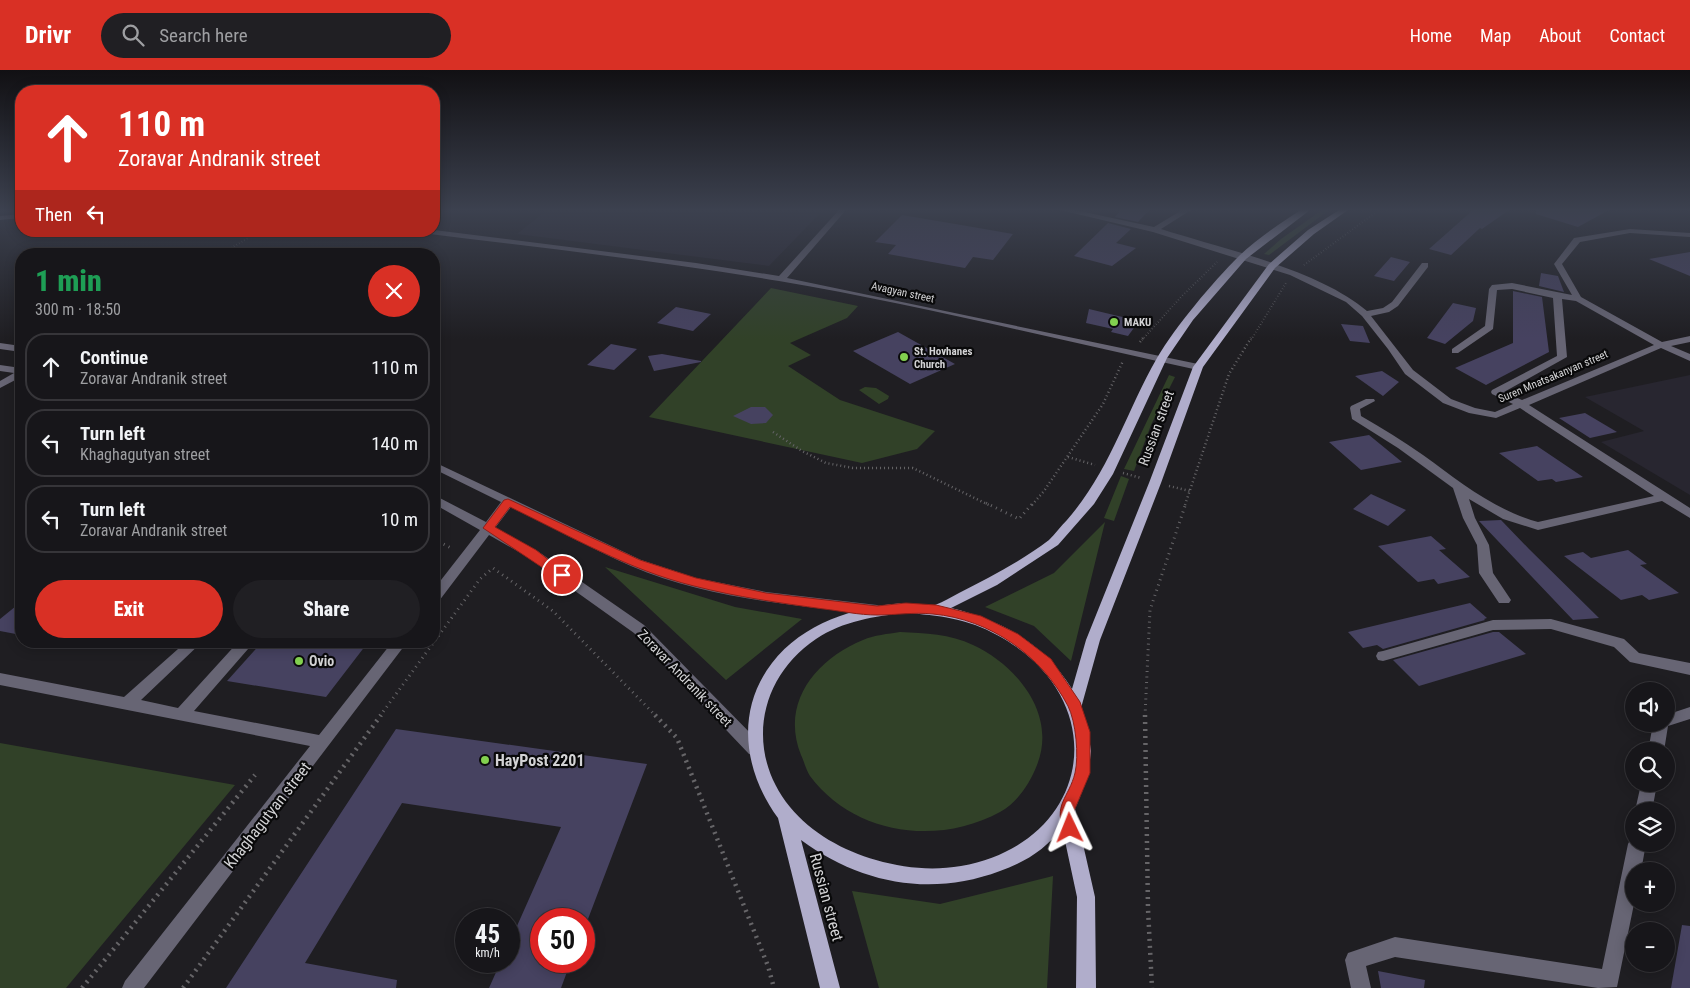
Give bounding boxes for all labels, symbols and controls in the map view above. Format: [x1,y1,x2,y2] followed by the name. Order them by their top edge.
[101,13,451,58] search box
[25,21,71,49] text: Drivr
[119,21,147,49] icon: search
[159,24,248,47] text: Search here
[1410,25,1452,46] text: Home
[1480,25,1511,46] text: Map
[1539,25,1581,46] text: About
[1609,25,1665,46] text: Contact
[118,104,205,145] text: 110 m
[35,105,100,170] icon: ahead
[118,146,320,171] text: Zoravar Andranik street
[82,200,110,228] icon: left
[35,203,72,226] text: Then
[35,263,102,298] text: 1 min
[368,265,420,317] button: close
[870,279,936,306] street label: Avagyan street
[35,300,121,319] text: 300 m · 18:50
[1108,316,1120,328] marker: MAKU
[1124,316,1151,329] place label: MAKU
[914,345,972,371] place label: St. Hovhanes Church
[80,346,148,369] text: Continue
[1496,347,1610,405] street label: Suren Mnatsakanyan street
[898,351,910,363] marker: St. Hovhanes Church
[37,353,65,381] icon: ahead
[371,356,418,379] text: 110 m
[80,369,227,388] text: Zoravar Andranik street
[1135,388,1177,468] street label: Russian street
[80,422,145,445] text: Turn left
[37,429,65,457] icon: left
[371,432,418,455] text: 140 m
[80,445,210,464] text: Khaghagutyan street
[80,498,145,521] text: Turn left
[37,505,65,533] icon: left
[381,508,418,531] text: 10 m
[80,521,227,540] text: Zoravar Andranik street
[541,554,583,596] pin
[548,561,576,589] icon: arrive
[35,580,223,638] button: Exit
[233,580,420,638] button: Share
[634,626,736,730] street label: Zoravar Andranik street
[309,653,334,669] place label: Ovio
[293,655,305,667] marker: Ovio
[1625,682,1675,972] map controls
[1625,682,1675,732] button: sound
[1625,742,1675,792] button: search
[495,751,585,770] place label: HayPost 2201
[479,754,491,766] marker: HayPost 2201
[220,758,315,872] street label: Khaghagutyan street
[1043,801,1095,853] position arrow
[1625,802,1675,852] button: layers
[806,851,847,943] street label: Russian street
[1625,862,1675,912] button: +
[530,908,595,973] speed limit sign: 50
[475,920,500,949] text: 45
[1625,922,1675,972] button: −
[475,946,500,960] text: km/h

